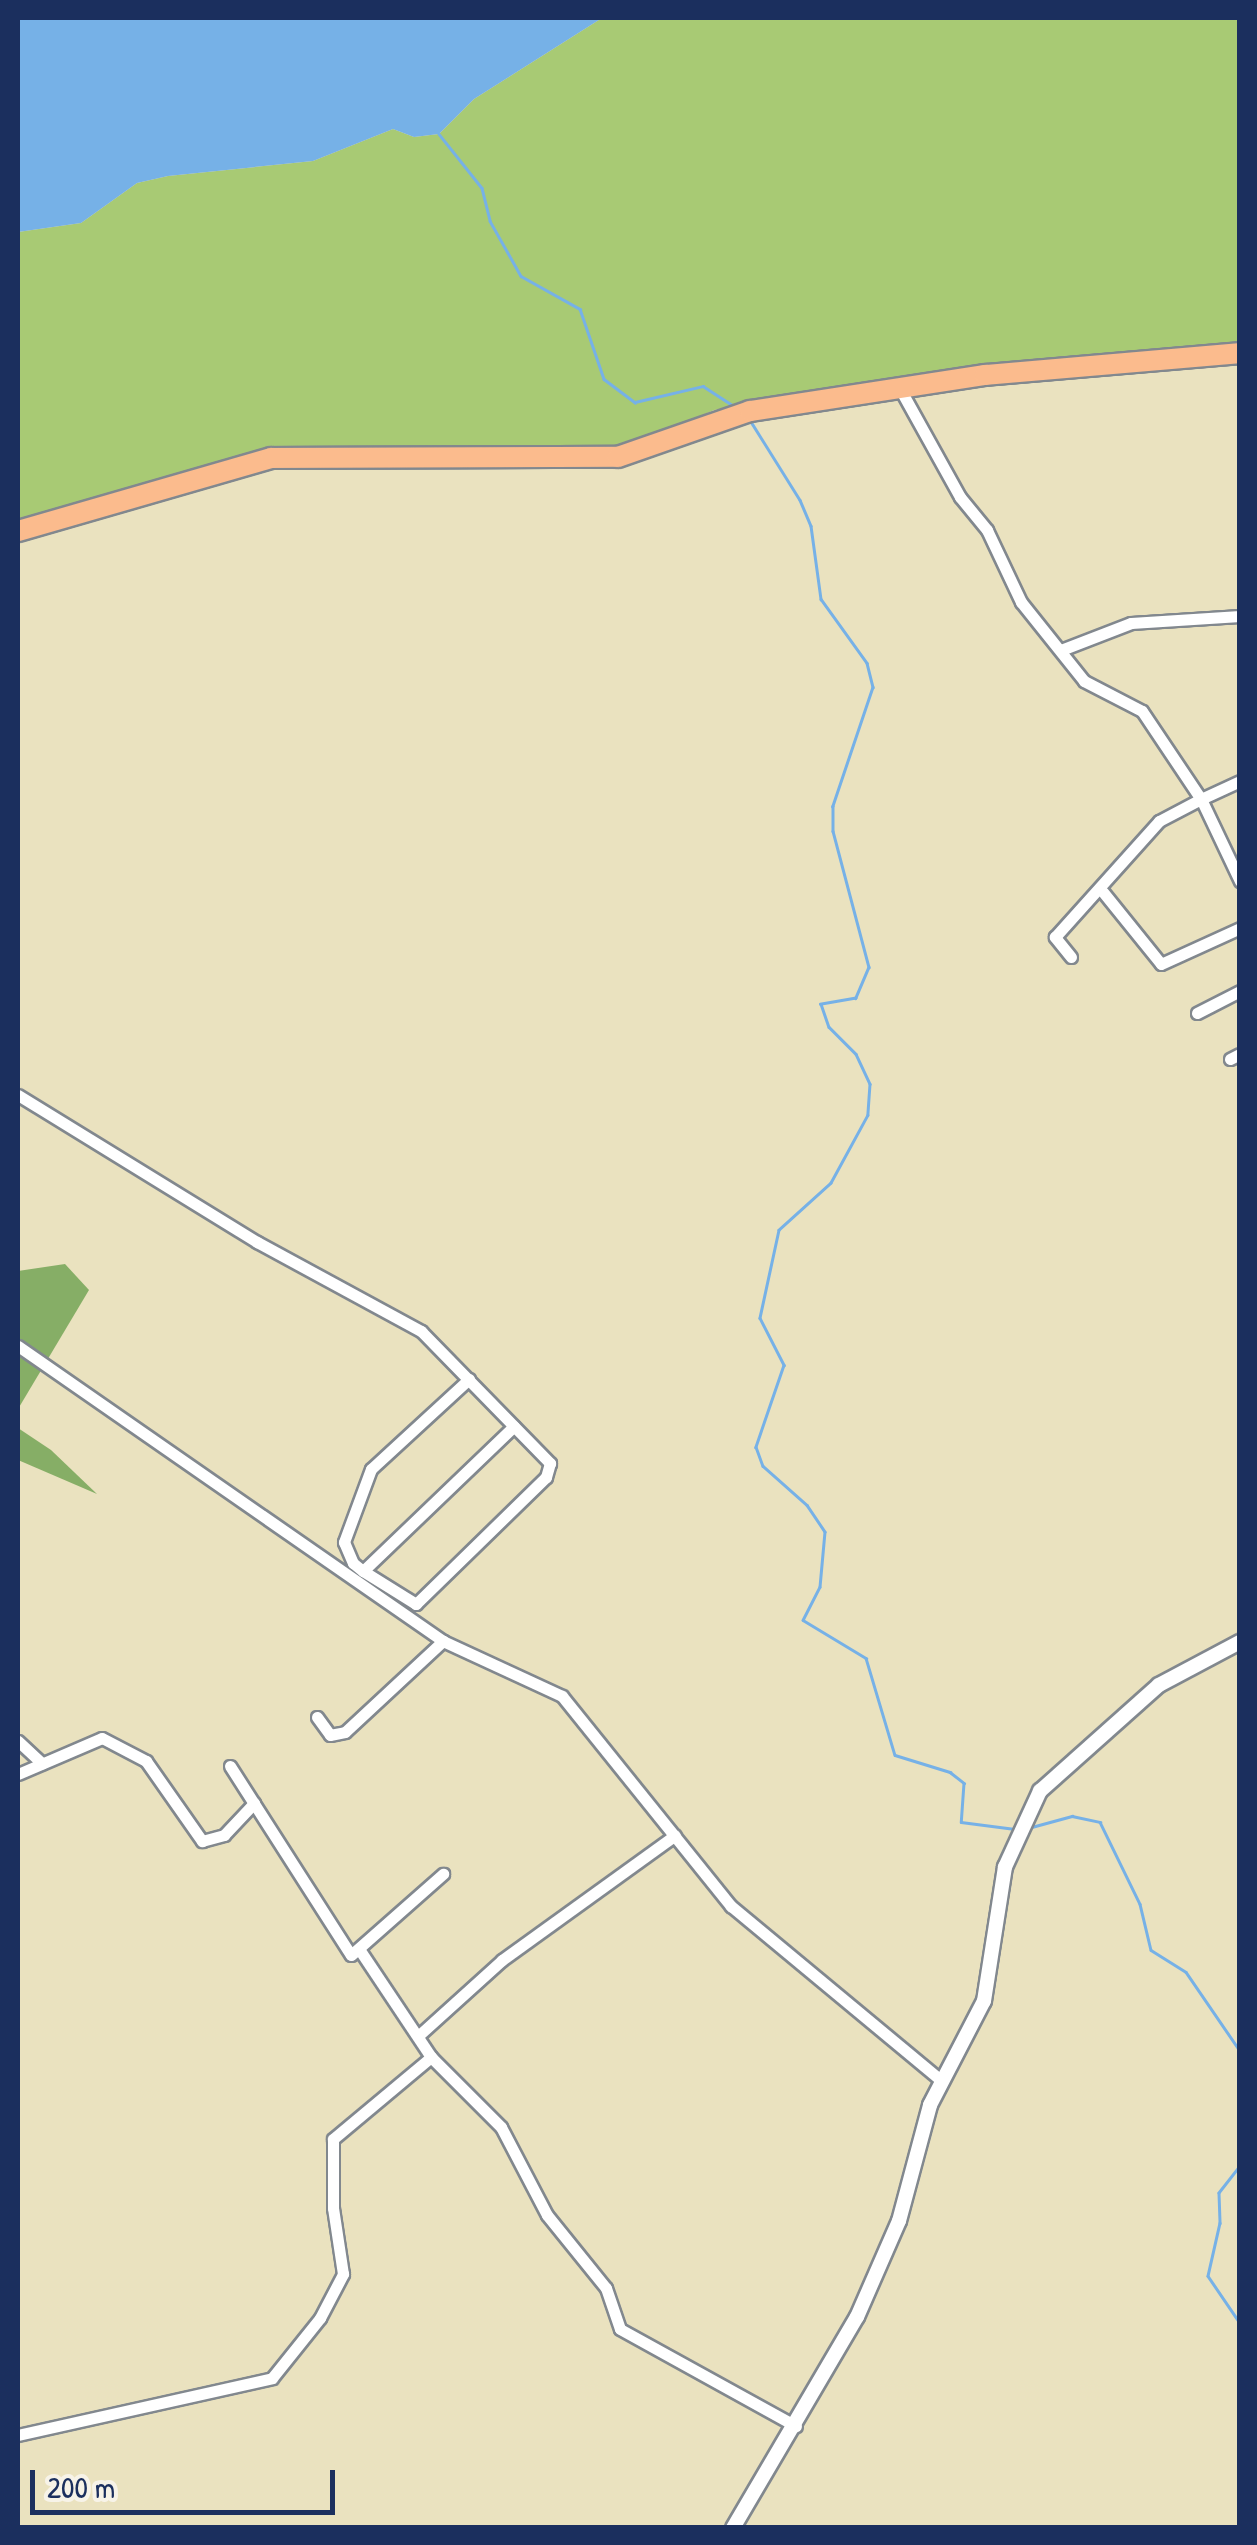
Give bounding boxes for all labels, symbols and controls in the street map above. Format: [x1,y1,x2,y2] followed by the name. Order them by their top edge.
[35,2450,340,2512] scale bar
[47,2467,115,2507] text: 200 m

